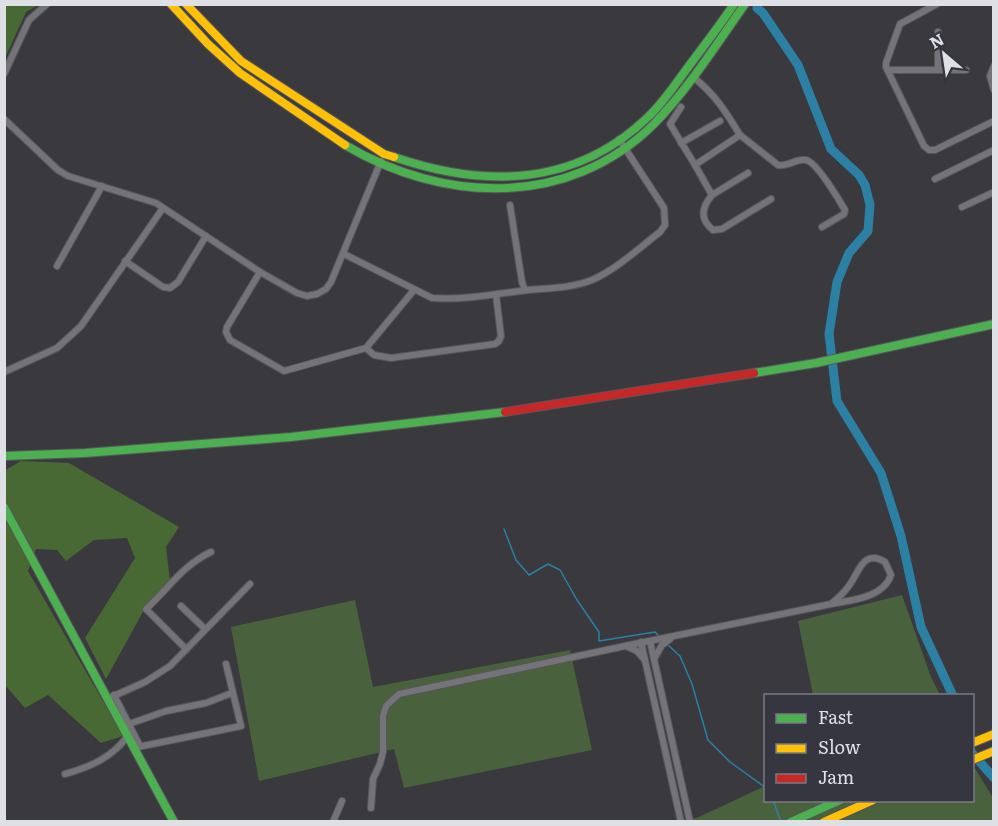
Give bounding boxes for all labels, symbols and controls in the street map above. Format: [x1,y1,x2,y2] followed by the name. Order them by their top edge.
[914,24,974,84] north arrow
[925,26,948,54] text: N
[764,694,974,802] legend
[818,703,854,730] text: Fast
[818,733,861,760] text: Slow
[818,763,854,790] text: Jam

